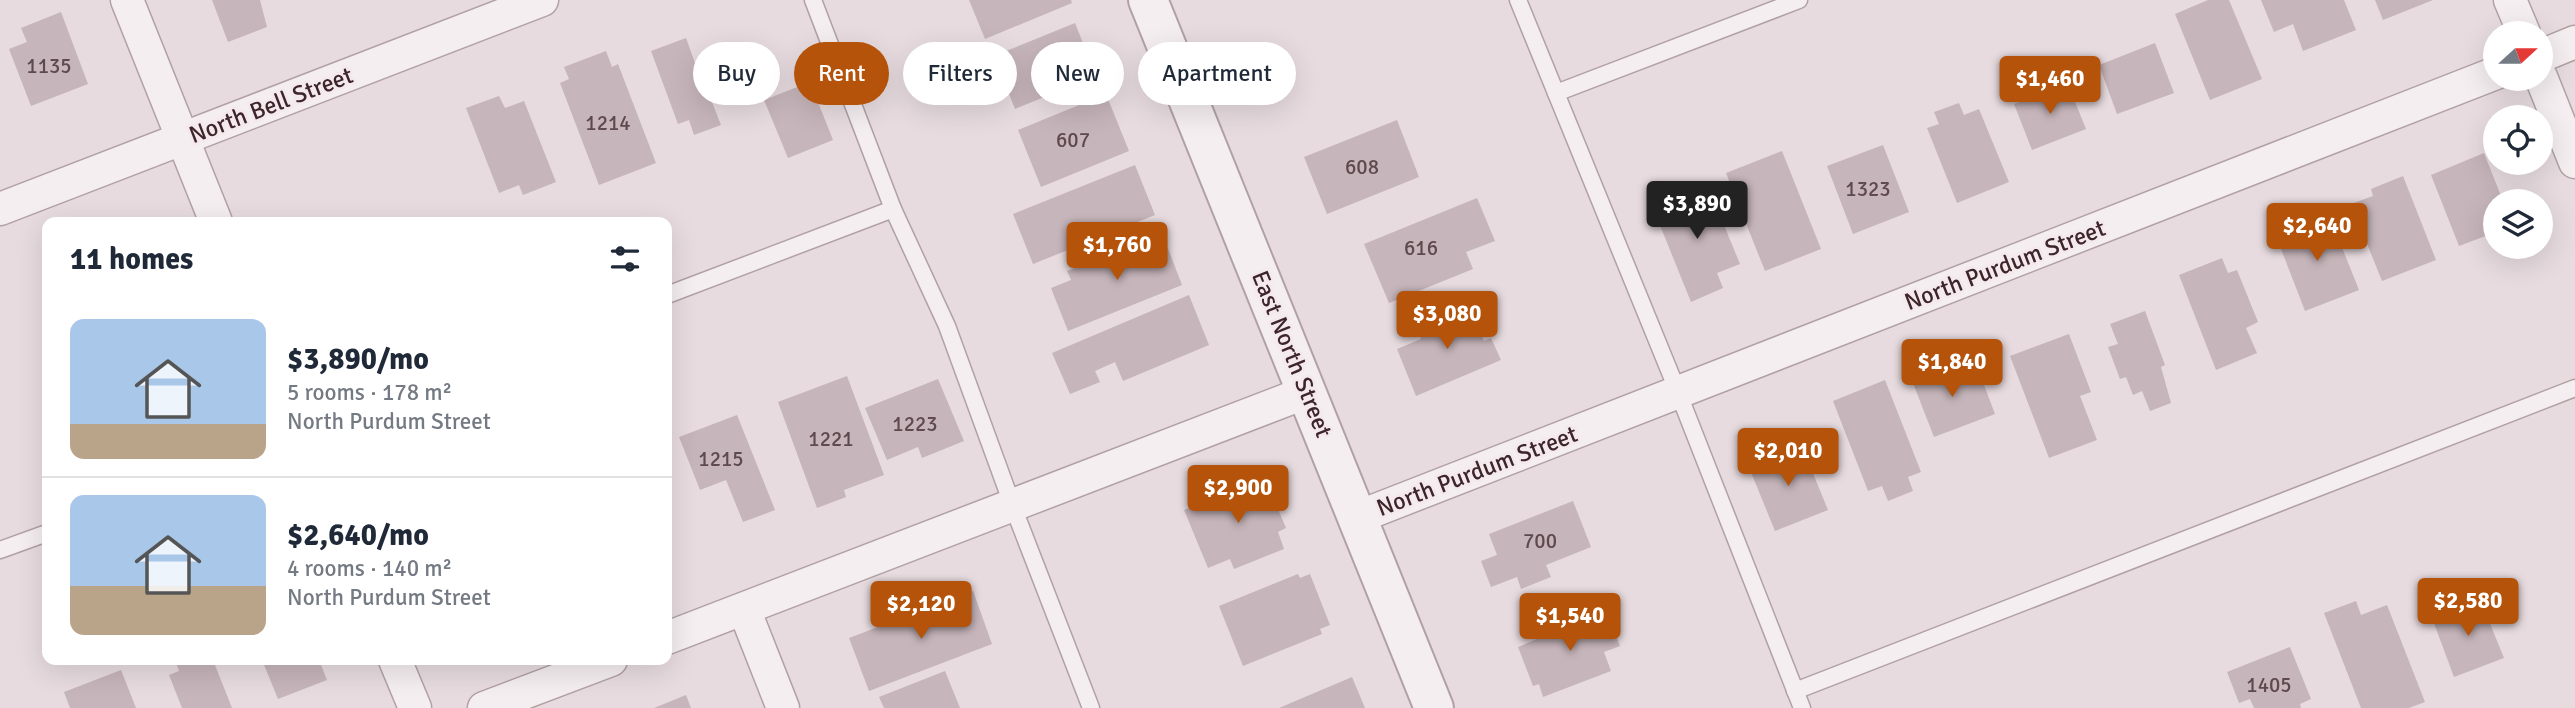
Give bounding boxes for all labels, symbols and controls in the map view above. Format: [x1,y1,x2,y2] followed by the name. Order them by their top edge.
[2483,21,2553,91] north arrow
[2483,21,2553,259] map controls
[693,42,780,105] chip: Buy
[794,42,889,105] chip: Rent
[903,42,1017,105] chip: Filters
[1031,42,1124,105] chip: New
[1138,42,1296,105] chip: Apartment
[26,53,72,79] house number: 1135
[1993,57,2107,116] pin: $1,460
[185,60,357,150] street label: North Bell Street
[2016,64,2084,93] text: $1,460
[2483,105,2553,175] button: locate
[585,110,631,136] house number: 1214
[1056,127,1090,153] house number: 607
[1345,154,1379,180] house number: 608
[1845,176,1891,202] house number: 1323
[1640,182,1754,241] pin: $3,890
[1663,189,1731,218] text: $3,890
[2483,189,2553,259] button: layers
[2260,204,2374,263] pin: $2,640
[2283,211,2351,240] text: $2,640
[1900,213,2110,317] street label: North Purdum Street
[1060,222,1174,282] pin: $1,760
[1083,230,1151,259] text: $1,760
[1404,235,1438,261] house number: 616
[606,240,644,278] icon: filters
[70,241,193,278] text: 11 homes
[1245,266,1339,442] street label: East North Street
[1390,292,1504,351] pin: $3,080
[1413,299,1481,328] text: $3,080
[1895,340,2009,399] pin: $1,840
[287,341,429,378] text: $3,890/mo
[126,347,210,431] icon: home
[1918,347,1986,376] text: $1,840
[287,378,452,407] text: 5 rooms · 178 m²
[287,407,491,436] text: North Purdum Street
[892,411,938,437] house number: 1223
[1372,419,1582,523] street label: North Purdum Street
[808,426,854,452] house number: 1221
[1731,428,1845,488] pin: $2,010
[1754,436,1822,465] text: $2,010
[698,446,744,472] house number: 1215
[1181,466,1295,525] pin: $2,900
[1204,473,1272,502] text: $2,900
[287,517,429,554] text: $2,640/mo
[126,523,210,607] icon: home
[1523,528,1557,554] house number: 700
[287,554,452,583] text: 4 rooms · 140 m²
[2411,578,2525,638] pin: $2,580
[864,582,978,641] pin: $2,120
[287,583,491,612] text: North Purdum Street
[2434,586,2502,615] text: $2,580
[887,589,955,618] text: $2,120
[1513,594,1627,653] pin: $1,540
[1536,601,1604,630] text: $1,540
[2246,672,2292,698] house number: 1405

